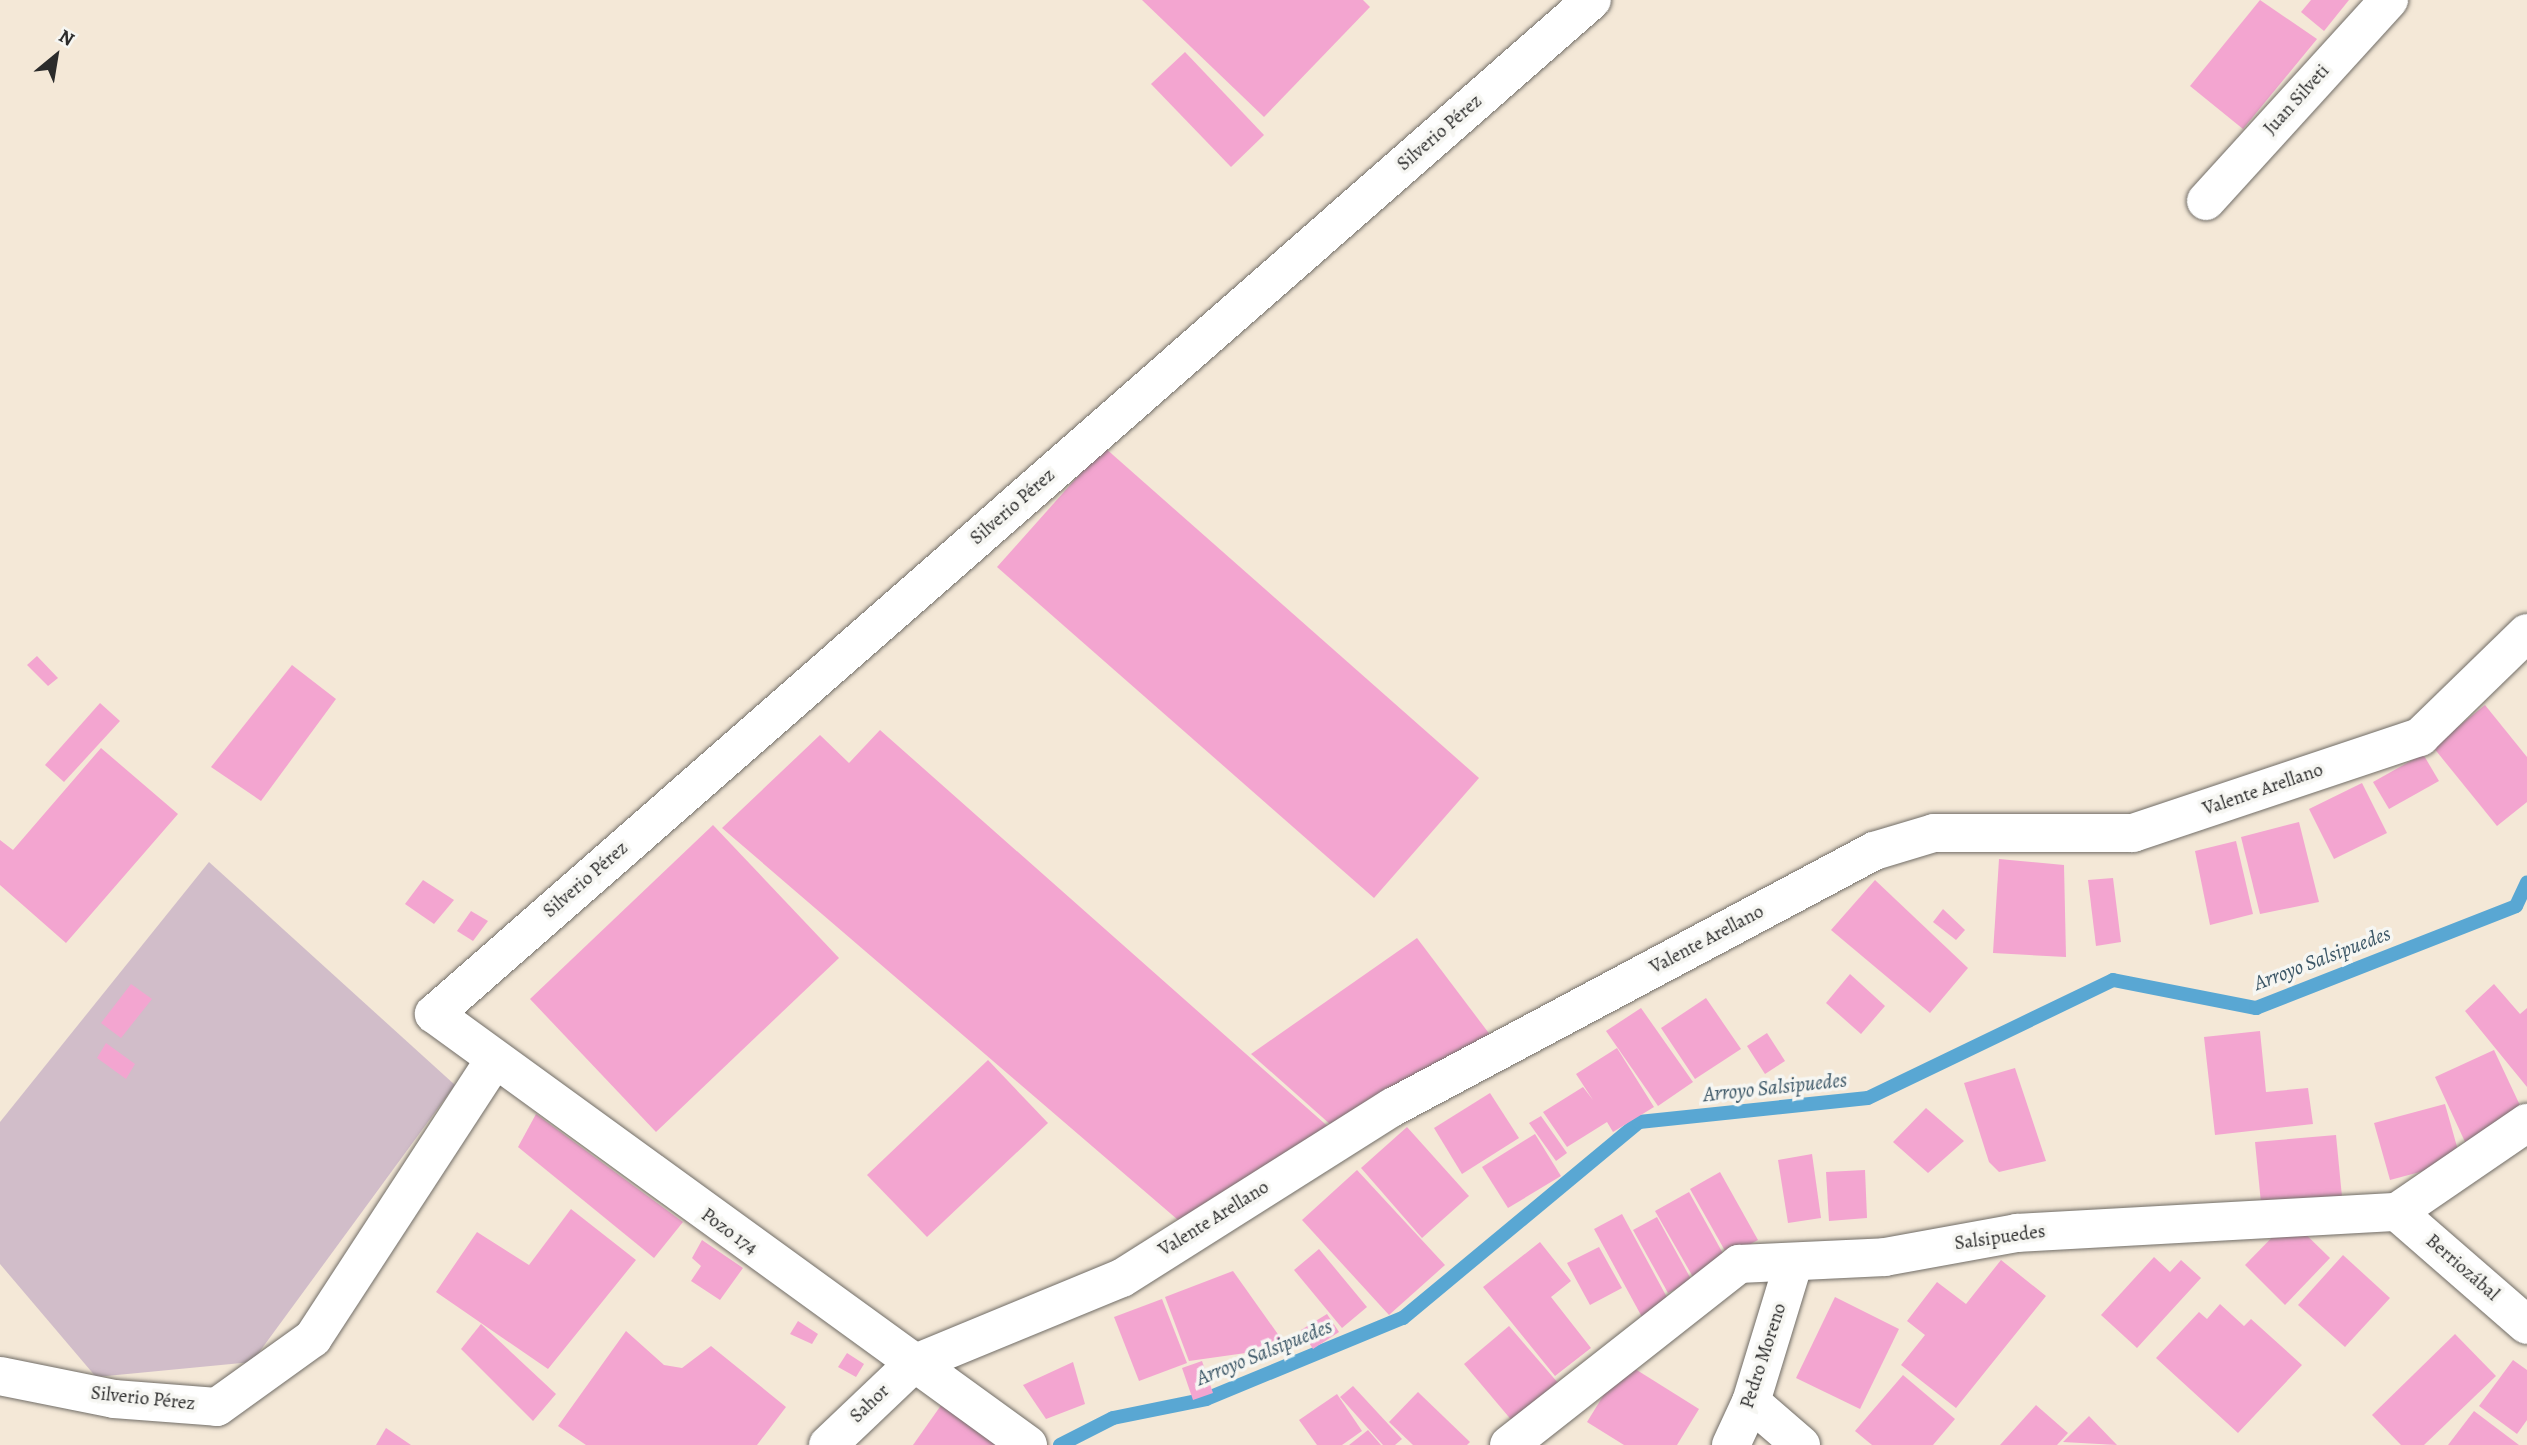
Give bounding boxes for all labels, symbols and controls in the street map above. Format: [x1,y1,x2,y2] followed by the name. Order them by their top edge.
[21,21,91,91] north arrow
[54,23,79,53] text: N
[2259,60,2335,140] street label: Juan Silveti
[1393,90,1487,176] street label: Silverio Pérez
[966,464,1060,550] street label: Silverio Pérez
[2200,759,2326,821] street label: Valente Arellano
[539,837,633,923] street label: Silverio Pérez
[1646,901,1768,979] street label: Valente Arellano
[2250,920,2394,996] water label: Arroyo Salsipuedes
[1702,1067,1848,1107] water label: Arroyo Salsipuedes
[1155,1176,1273,1262] street label: Valente Arellano
[696,1204,762,1260] street label: Pozo 174
[1953,1220,2047,1256] street label: Salsipuedes
[2421,1230,2503,1306] street label: Berriozábal
[1736,1301,1792,1411] street label: Pedro Moreno
[1192,1313,1336,1391] water label: Arroyo Salsipuedes
[846,1380,894,1428] street label: Sahor
[90,1382,196,1416] street label: Silverio Pérez

